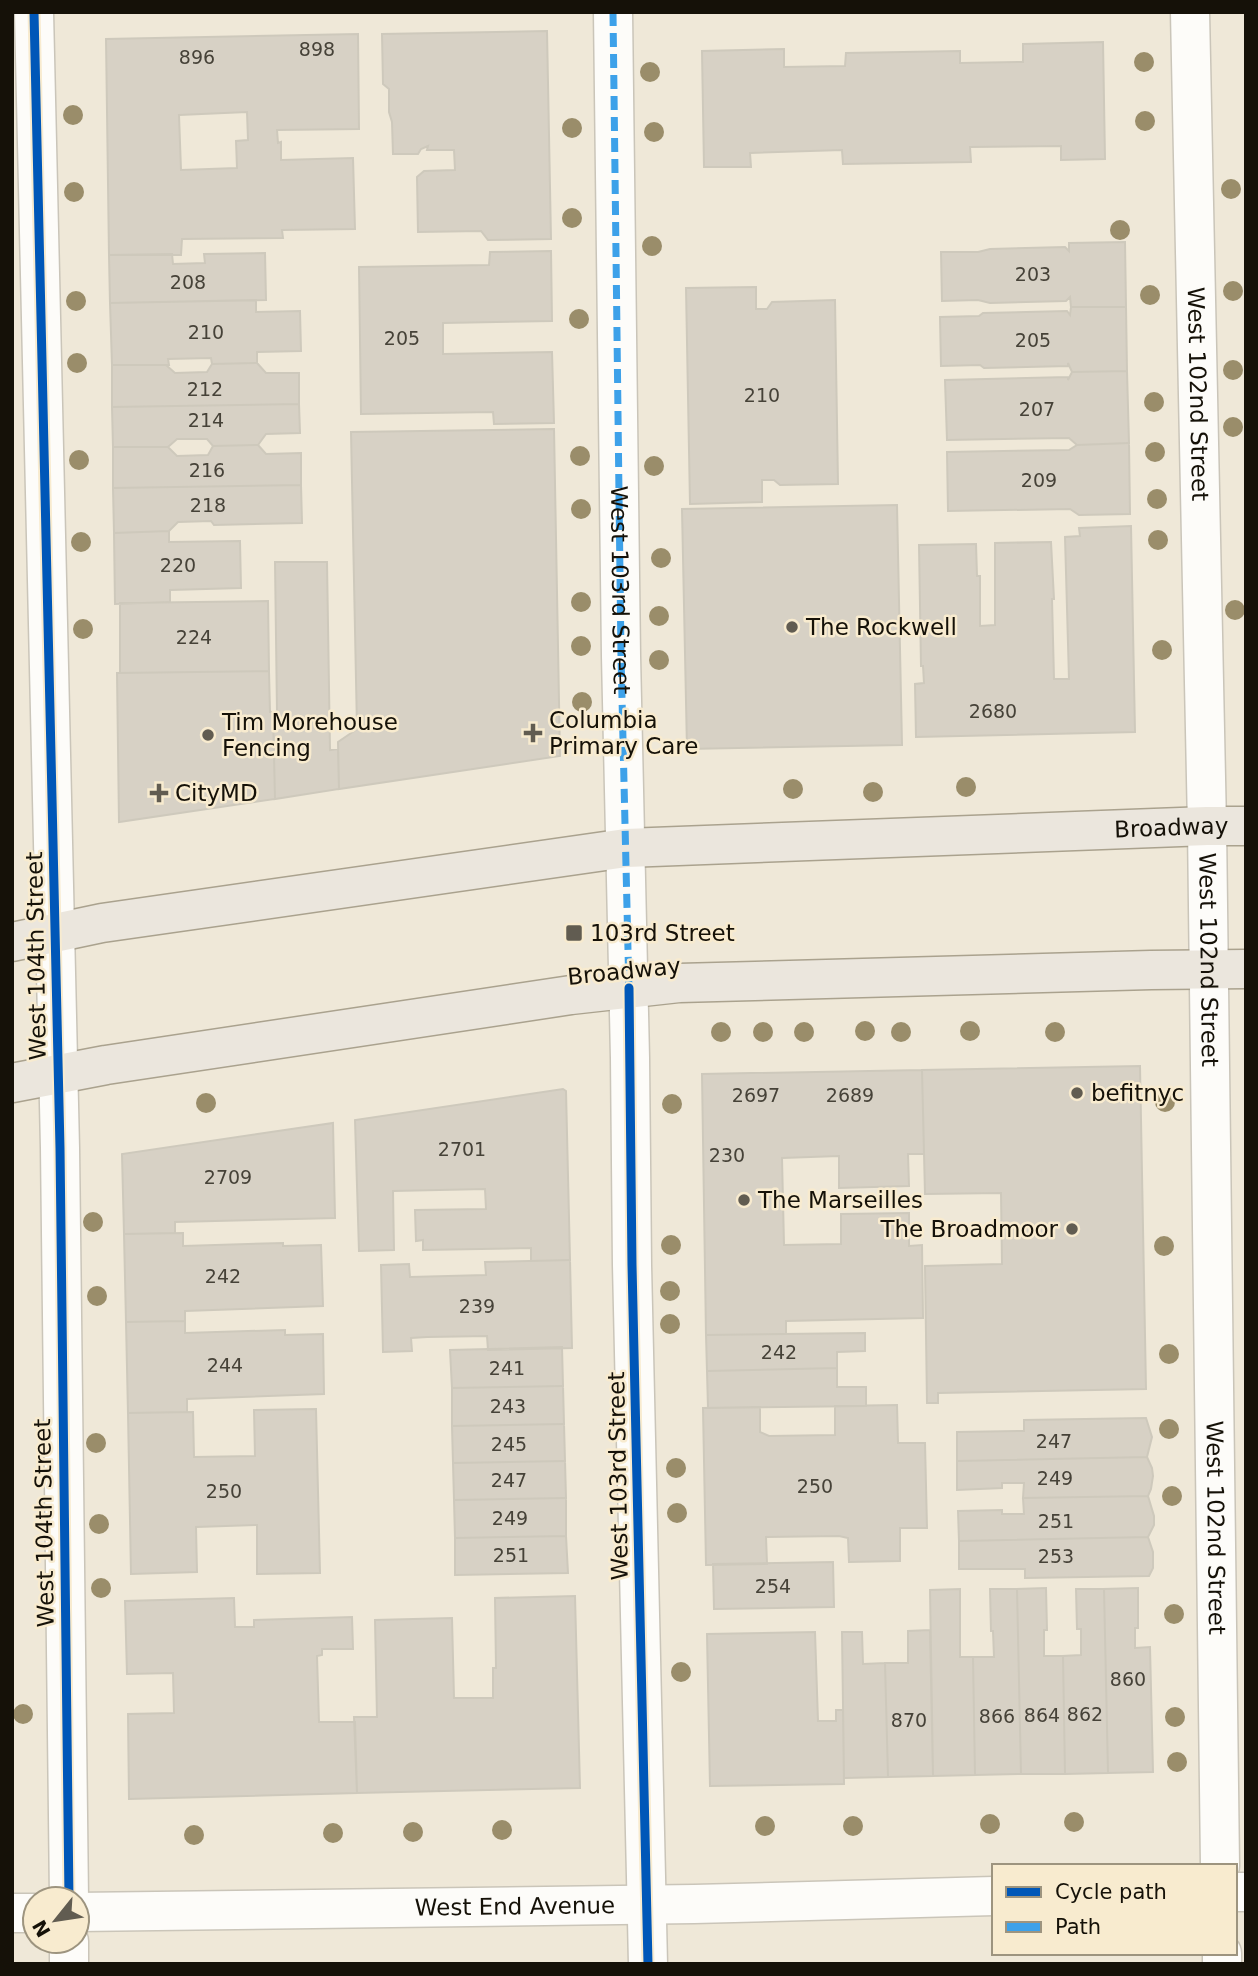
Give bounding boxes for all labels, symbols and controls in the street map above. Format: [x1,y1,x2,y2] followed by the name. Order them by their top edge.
[299,38,335,60] house number: 898
[179,46,215,68] house number: 896
[1015,263,1051,285] house number: 203
[170,271,206,293] house number: 208
[1183,287,1213,501] street label: West 102nd Street
[188,321,224,343] house number: 210
[384,327,420,349] house number: 205
[1015,329,1051,351] house number: 205
[187,378,223,400] house number: 212
[744,384,780,406] house number: 210
[1019,398,1055,420] house number: 207
[188,409,224,431] house number: 214
[189,459,225,481] house number: 216
[1021,469,1057,491] house number: 209
[606,485,635,695] street label: West 103rd Street
[190,494,226,516] house number: 218
[160,554,196,576] house number: 220
[805,614,957,640] place label: The Rockwell
[784,619,800,635] marker: The Rockwell
[176,626,212,648] house number: 224
[969,700,1017,722] house number: 2680
[549,707,698,759] place label: Columbia Primary Care
[221,709,398,761] place label: Tim Morehouse Fencing
[523,723,543,743] marker: Columbia Primary Care
[200,727,216,743] marker: Tim Morehouse Fencing
[175,780,258,806] place label: CityMD
[149,783,169,803] marker: CityMD
[1114,813,1228,843] street label: Broadway
[21,852,51,1060] street label: West 104th Street
[1194,853,1223,1067] street label: West 102nd Street
[590,920,735,946] place label: 103rd Street
[564,923,584,943] marker: 103rd Street
[566,952,682,990] street label: Broadway
[1091,1080,1184,1106] place label: befitnyc
[732,1084,780,1106] house number: 2697
[826,1084,874,1106] house number: 2689
[1069,1085,1085,1101] marker: befitnyc
[438,1138,486,1160] house number: 2701
[709,1144,745,1166] house number: 230
[204,1166,252,1188] house number: 2709
[757,1187,923,1213] place label: The Marseilles
[736,1192,752,1208] marker: The Marseilles
[879,1216,1059,1242] place label: The Broadmoor
[1064,1221,1080,1237] marker: The Broadmoor
[205,1265,241,1287] house number: 242
[459,1295,495,1317] house number: 239
[761,1341,797,1363] house number: 242
[207,1354,243,1376] house number: 244
[489,1357,525,1379] house number: 241
[603,1371,633,1581] street label: West 103rd Street
[490,1395,526,1417] house number: 243
[29,1419,59,1627] street label: West 104th Street
[1201,1420,1230,1635] street label: West 102nd Street
[1036,1430,1072,1452] house number: 247
[491,1433,527,1455] house number: 245
[1037,1467,1073,1489] house number: 249
[491,1469,527,1491] house number: 247
[797,1475,833,1497] house number: 250
[206,1480,242,1502] house number: 250
[492,1507,528,1529] house number: 249
[1038,1510,1074,1532] house number: 251
[493,1544,529,1566] house number: 251
[1038,1545,1074,1567] house number: 253
[755,1575,791,1597] house number: 254
[1110,1668,1146,1690] house number: 860
[1067,1703,1103,1725] house number: 862
[1024,1704,1060,1726] house number: 864
[979,1705,1015,1727] house number: 866
[891,1709,927,1731] house number: 870
[992,1864,1237,1955] legend
[1055,1880,1167,1904] text: Cycle path
[21,1885,91,1955] north arrow
[415,1892,615,1921] street label: West End Avenue
[1055,1915,1101,1939] text: Path
[28,1916,55,1941] text: N

